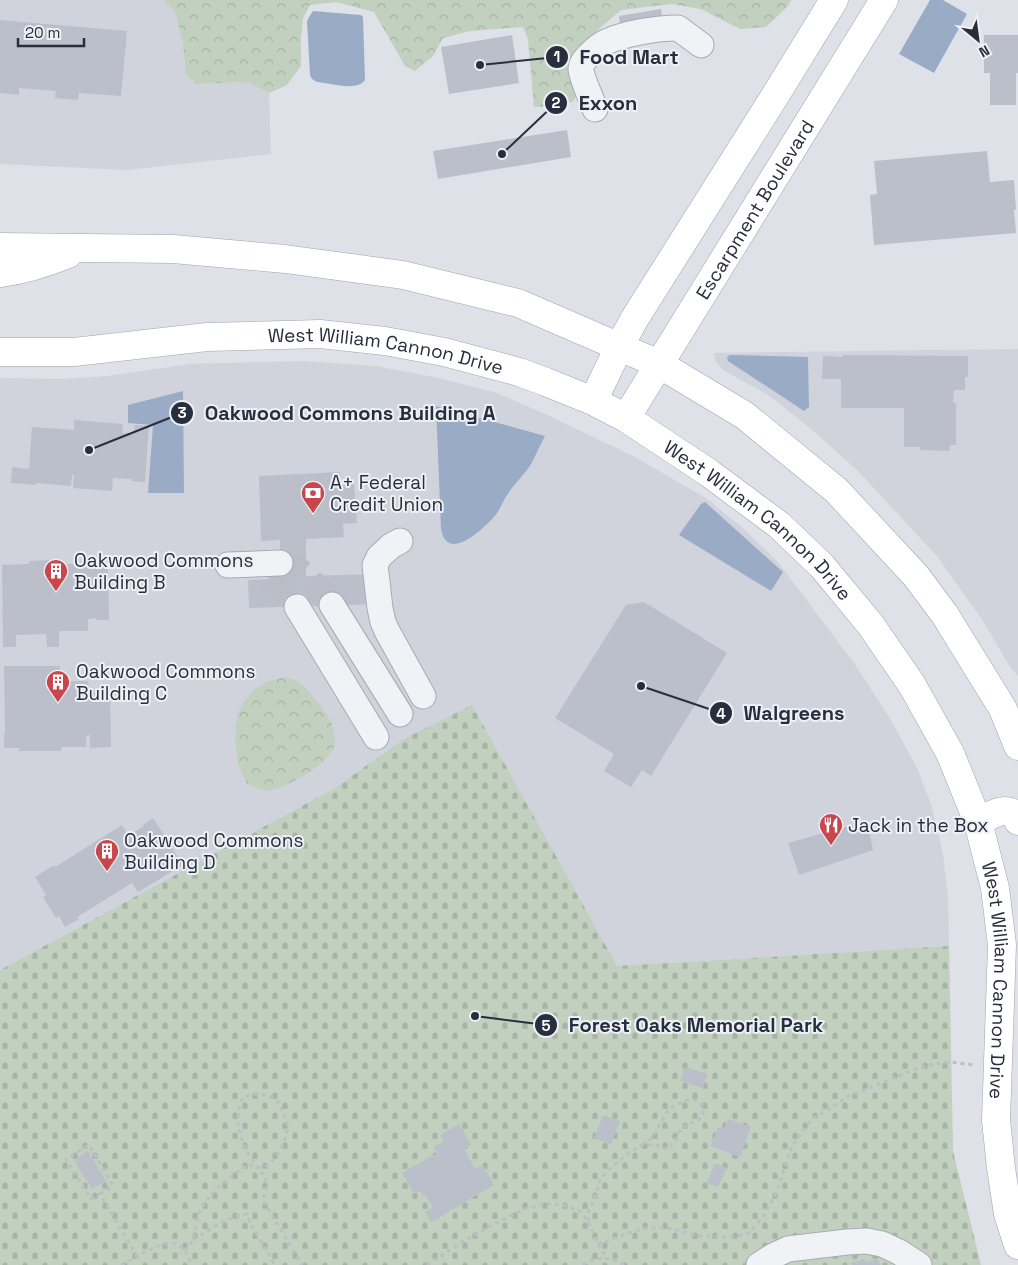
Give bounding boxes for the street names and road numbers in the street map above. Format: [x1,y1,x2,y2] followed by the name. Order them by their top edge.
[690,115,820,304] street label: Escarpment Boulevard
[267,322,506,380] street label: West William Cannon Drive
[659,435,857,606] street label: West William Cannon Drive
[976,859,1014,1100] street label: West William Cannon Drive

